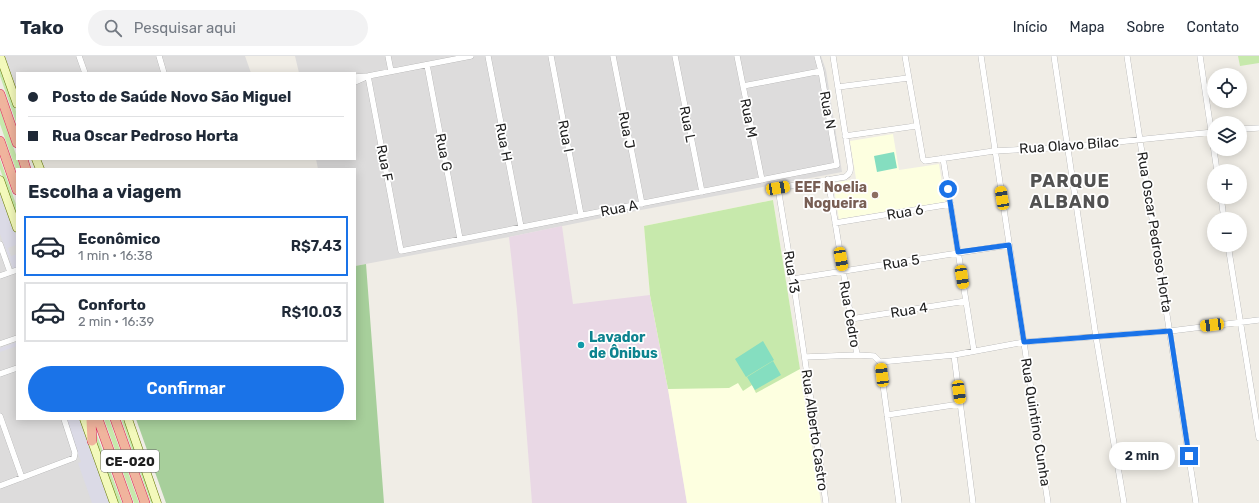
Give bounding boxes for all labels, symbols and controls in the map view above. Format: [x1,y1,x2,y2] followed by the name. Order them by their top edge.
[88,10,368,46] search box
[20,16,64,39] text: Tako
[102,17,124,39] icon: search
[134,19,236,37] text: Pesquisar aqui
[1013,19,1048,36] text: Início
[1070,19,1105,36] text: Mapa
[1127,19,1165,36] text: Sobre
[1187,19,1239,36] text: Contato
[1207,68,1247,252] map controls
[1207,68,1247,108] button: locate
[52,88,291,106] text: Posto de Saúde Novo São Miguel
[816,90,839,131] street label: Rua N
[736,97,761,139] street label: Rua M
[676,104,699,144] street label: Rua L
[615,110,638,150] street label: Rua J
[1207,116,1247,156] button: layers
[554,118,577,154] street label: Rua I
[491,121,516,163] street label: Rua H
[52,127,238,145] text: Rua Oscar Pedroso Horta
[432,132,456,173] street label: Rua G
[1019,134,1120,157] street label: Rua Olavo Bilac
[373,143,396,183] street label: Rua F
[1133,150,1176,314] street label: Rua Oscar Pedroso Horta
[1207,164,1247,204] button: +
[1030,170,1110,213] district label: PARQUE ALBANO
[794,179,867,212] place label: EEF Noelia Nogueira
[765,180,791,196] car
[939,180,957,198] route start
[28,181,181,203] text: Escolha a viagem
[994,185,1010,211] car
[870,190,880,200] marker: EEF Noelia Nogueira
[599,196,640,220] street label: Rua A
[885,201,925,224] street label: Rua 6
[1207,212,1247,252] button: −
[30,228,66,264] icon: car
[78,230,160,248] text: Econômico
[291,237,342,255] text: R$7.43
[833,246,849,272] car
[78,248,153,263] text: 1 min · 16:38
[780,249,803,295] street label: Rua 13
[881,251,921,274] street label: Rua 5
[954,264,970,290] car
[835,279,864,349] street label: Rua Cedro
[30,294,66,330] icon: car
[78,296,146,314] text: Conforto
[889,299,929,322] street label: Rua 4
[281,303,342,321] text: R$10.03
[78,314,154,329] text: 2 min · 16:39
[1199,318,1225,332] car
[589,329,658,362] place label: Lavador de Ônibus
[576,340,586,350] marker: Lavador de Ônibus
[1017,357,1054,487] street label: Rua Quintino Cunha
[875,362,889,388] car
[28,366,344,412] button: Confirmar
[798,368,831,492] street label: Rua Alberto Castro
[951,379,967,405] car
[1109,442,1175,470] callout: 2 min
[1180,447,1198,465] route end
[1125,448,1159,463] text: 2 min
[101,450,159,472] road number: CE-020

